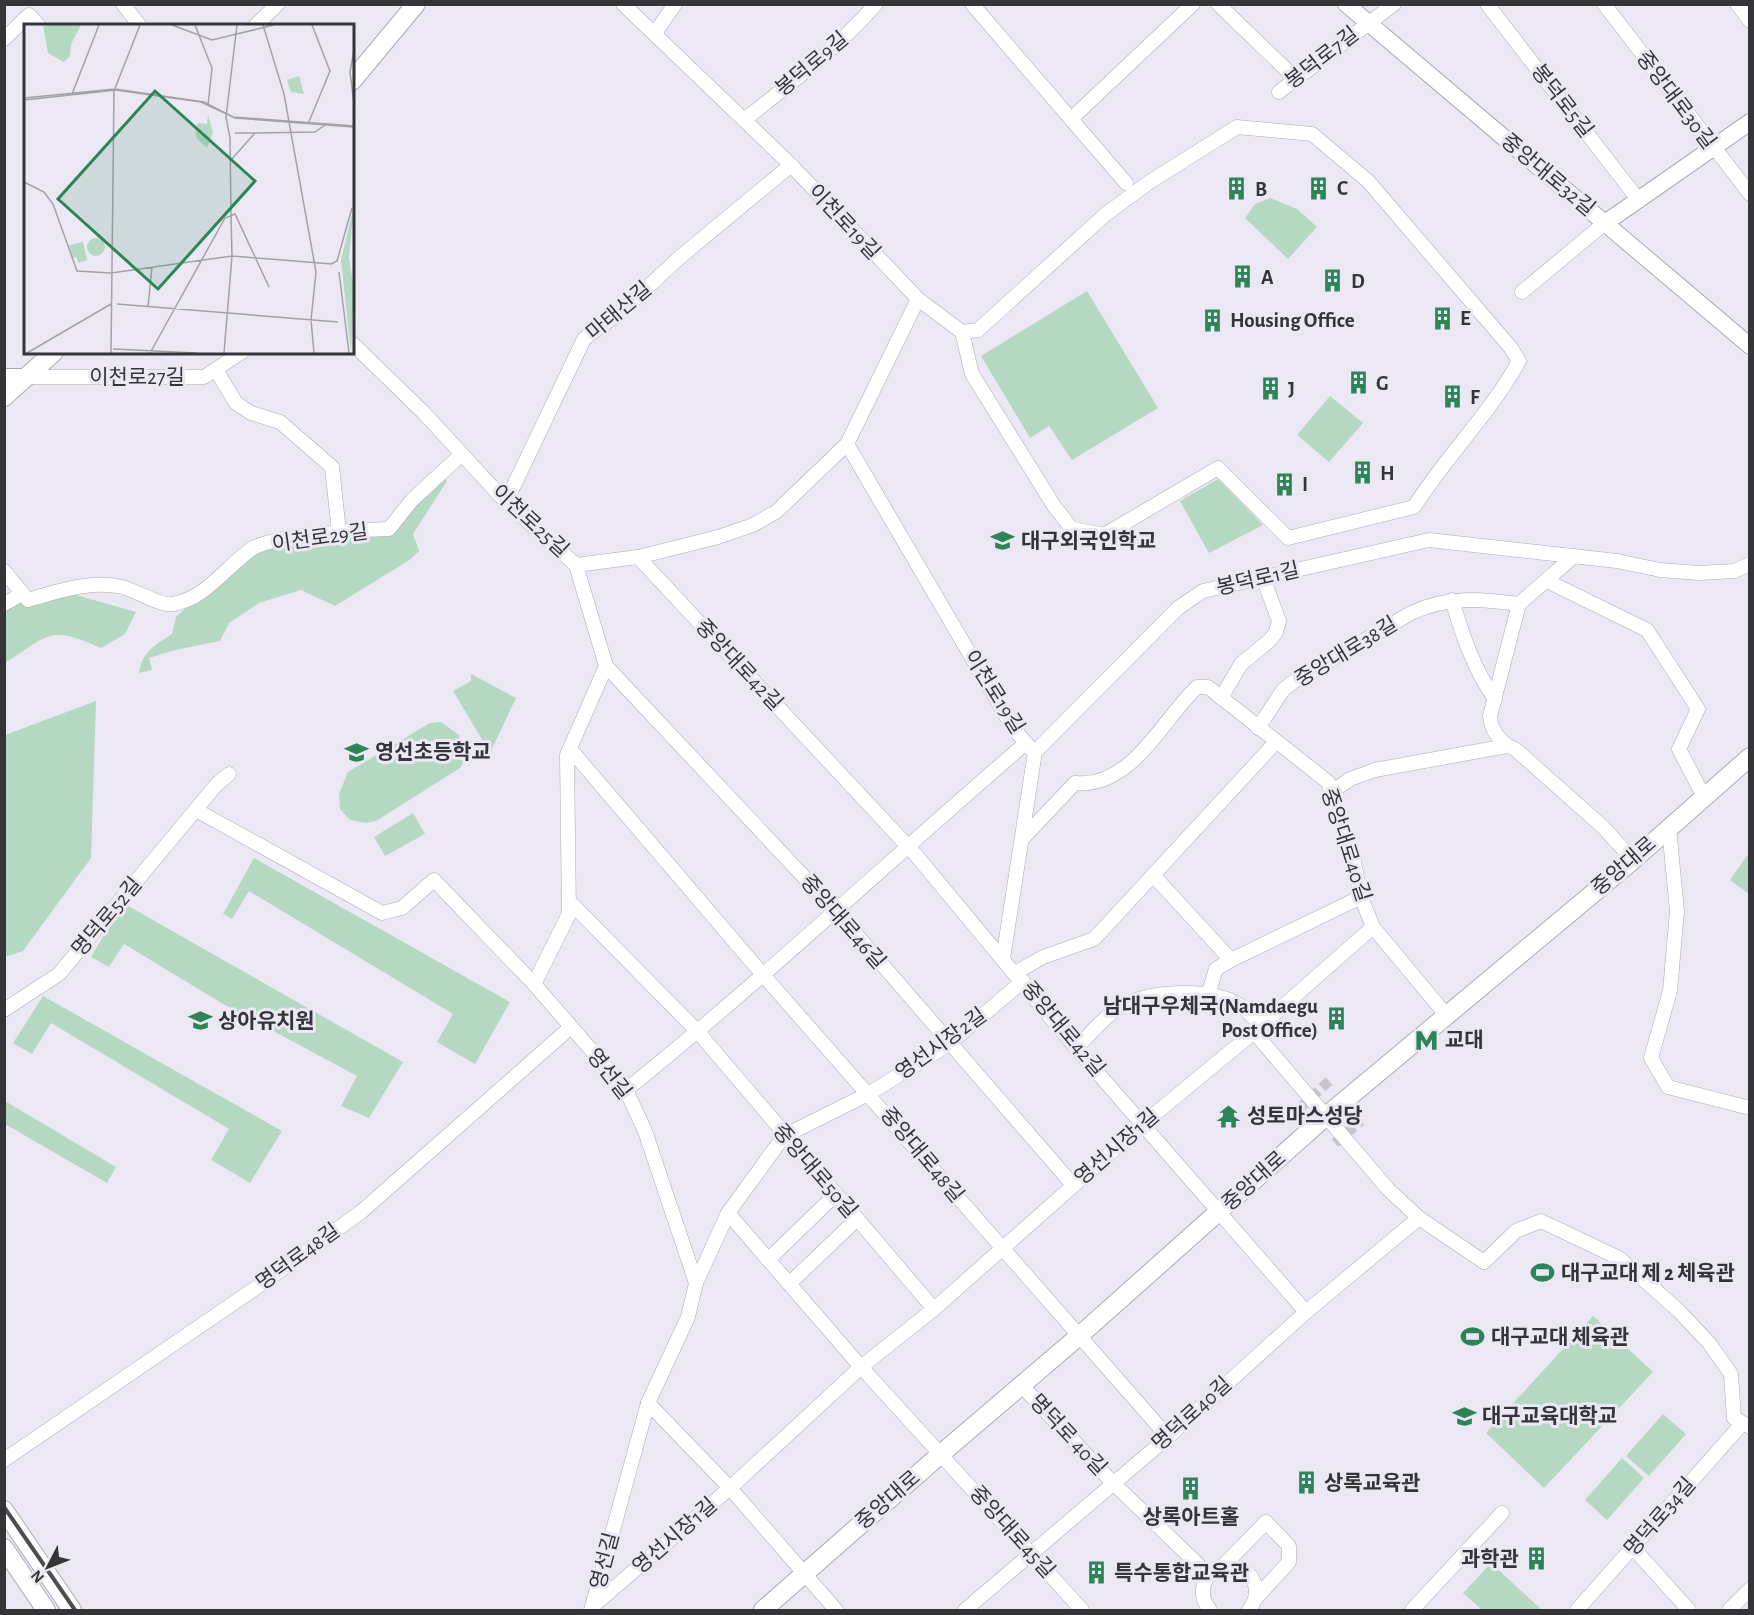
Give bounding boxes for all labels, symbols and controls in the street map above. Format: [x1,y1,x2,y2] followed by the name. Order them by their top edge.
[1281,22,1362,93] street label: 봉덕로7길
[24,24,354,354] inset map
[771,27,852,100] street label: 봉덕로9길
[1633,47,1720,153] street label: 중앙대로30길
[1527,60,1598,141] street label: 봉덕로5길
[1497,129,1599,220] street label: 중앙대로32길
[1306,175,1332,201] building icon: C
[1224,176,1250,202] building icon: B
[1337,178,1348,199] place label: C
[1255,179,1267,200] place label: B
[804,180,885,264] street label: 이천로19길
[1230,264,1256,290] building icon: A
[1261,267,1274,288] place label: A
[1320,268,1346,294] building icon: D
[1351,271,1365,292] place label: D
[582,277,655,344] street label: 마태산길
[1429,305,1455,331] building icon: E
[1199,307,1225,333] building icon: Housing Office
[1460,308,1471,329] place label: E
[1230,310,1355,331] place label: Housing Office
[89,366,185,388] street label: 이천로27길
[1345,370,1371,396] building icon: G
[1376,373,1389,394] place label: G
[1257,376,1283,402] building icon: J
[1288,379,1295,400] place label: J
[1439,384,1465,410] building icon: F
[1470,387,1480,408] place label: F
[1349,460,1375,486] building icon: H
[1380,463,1395,484] place label: H
[1271,471,1297,497] building icon: I
[1302,474,1308,495] place label: I
[488,480,573,561] street label: 이천로25길
[271,520,369,555] street label: 이천로29길
[990,528,1016,554] school or university icon: 대구외국인학교
[1021,530,1156,552] place label: 대구외국인학교
[1214,558,1302,599] street label: 봉덕로1길
[1291,612,1401,691] street label: 중앙대로38길
[692,615,787,715] street label: 중앙대로42길
[960,646,1029,738] street label: 이천로19길
[344,739,370,765] school or university icon: 영선초등학교
[375,741,491,763] place label: 영선초등학교
[1318,785,1375,904] street label: 중앙대로40길
[1587,832,1660,899] street label: 중앙대로
[797,870,890,973] street label: 중앙대로46길
[67,873,146,960] street label: 명덕로52길
[1018,977,1109,1080] street label: 중앙대로42길
[1102,995,1318,1041] place label: 남대구우체국(Namdaegu Post Office)
[891,1003,990,1084] street label: 영선시장2길
[1323,1005,1349,1031] building icon: 남대구우체국(Namdaegu Post Office)
[187,1008,213,1034] school or university icon: 상아유치원
[218,1010,315,1032] place label: 상아유치원
[1414,1027,1440,1053] metro station icon: 교대
[1445,1029,1484,1051] place label: 교대
[583,1044,636,1103] street label: 영선길
[876,1103,968,1206] street label: 중앙대로48길
[1216,1103,1242,1129] temple icon: 성토마스성당
[1070,1104,1163,1189] street label: 영선시장1길
[1247,1105,1363,1127] place label: 성토마스성당
[769,1120,862,1222] street label: 중앙대로50길
[1218,1147,1290,1215] street label: 중앙대로
[252,1219,344,1294] street label: 명덕로48길
[1530,1260,1556,1286] sports icon: 대구교대 제 2 체육관
[1561,1262,1735,1284] place label: 대구교대 제 2 체육관
[1460,1324,1486,1350] sports icon: 대구교대 체육관
[1491,1326,1629,1348] place label: 대구교대 체육관
[1148,1373,1236,1455] street label: 명덕로40길
[1026,1390,1111,1479] street label: 명덕로 40길
[1451,1403,1477,1429] school or university icon: 대구교육대학교
[1482,1405,1617,1427] place label: 대구교육대학교
[851,1466,924,1533] street label: 중앙대로
[1293,1470,1319,1496] building icon: 상록교육관
[1324,1472,1421,1494] place label: 상록교육관
[1620,1473,1699,1560] street label: 명덕로34길
[1178,1476,1204,1502] building icon: 상록아트홀
[966,1481,1059,1582] street label: 중앙대로45길
[628,1493,721,1578] street label: 영선시장1길
[1143,1506,1239,1528] place label: 상록아트홀
[586,1530,623,1592] street label: 영선길
[18,1537,78,1597] north arrow
[1524,1546,1550,1572] building icon: 과학관
[1461,1548,1519,1570] place label: 과학관
[1083,1560,1109,1586] building icon: 특수통합교육관
[1114,1562,1249,1584] place label: 특수통합교육관
[28,1567,47,1586] text: N

